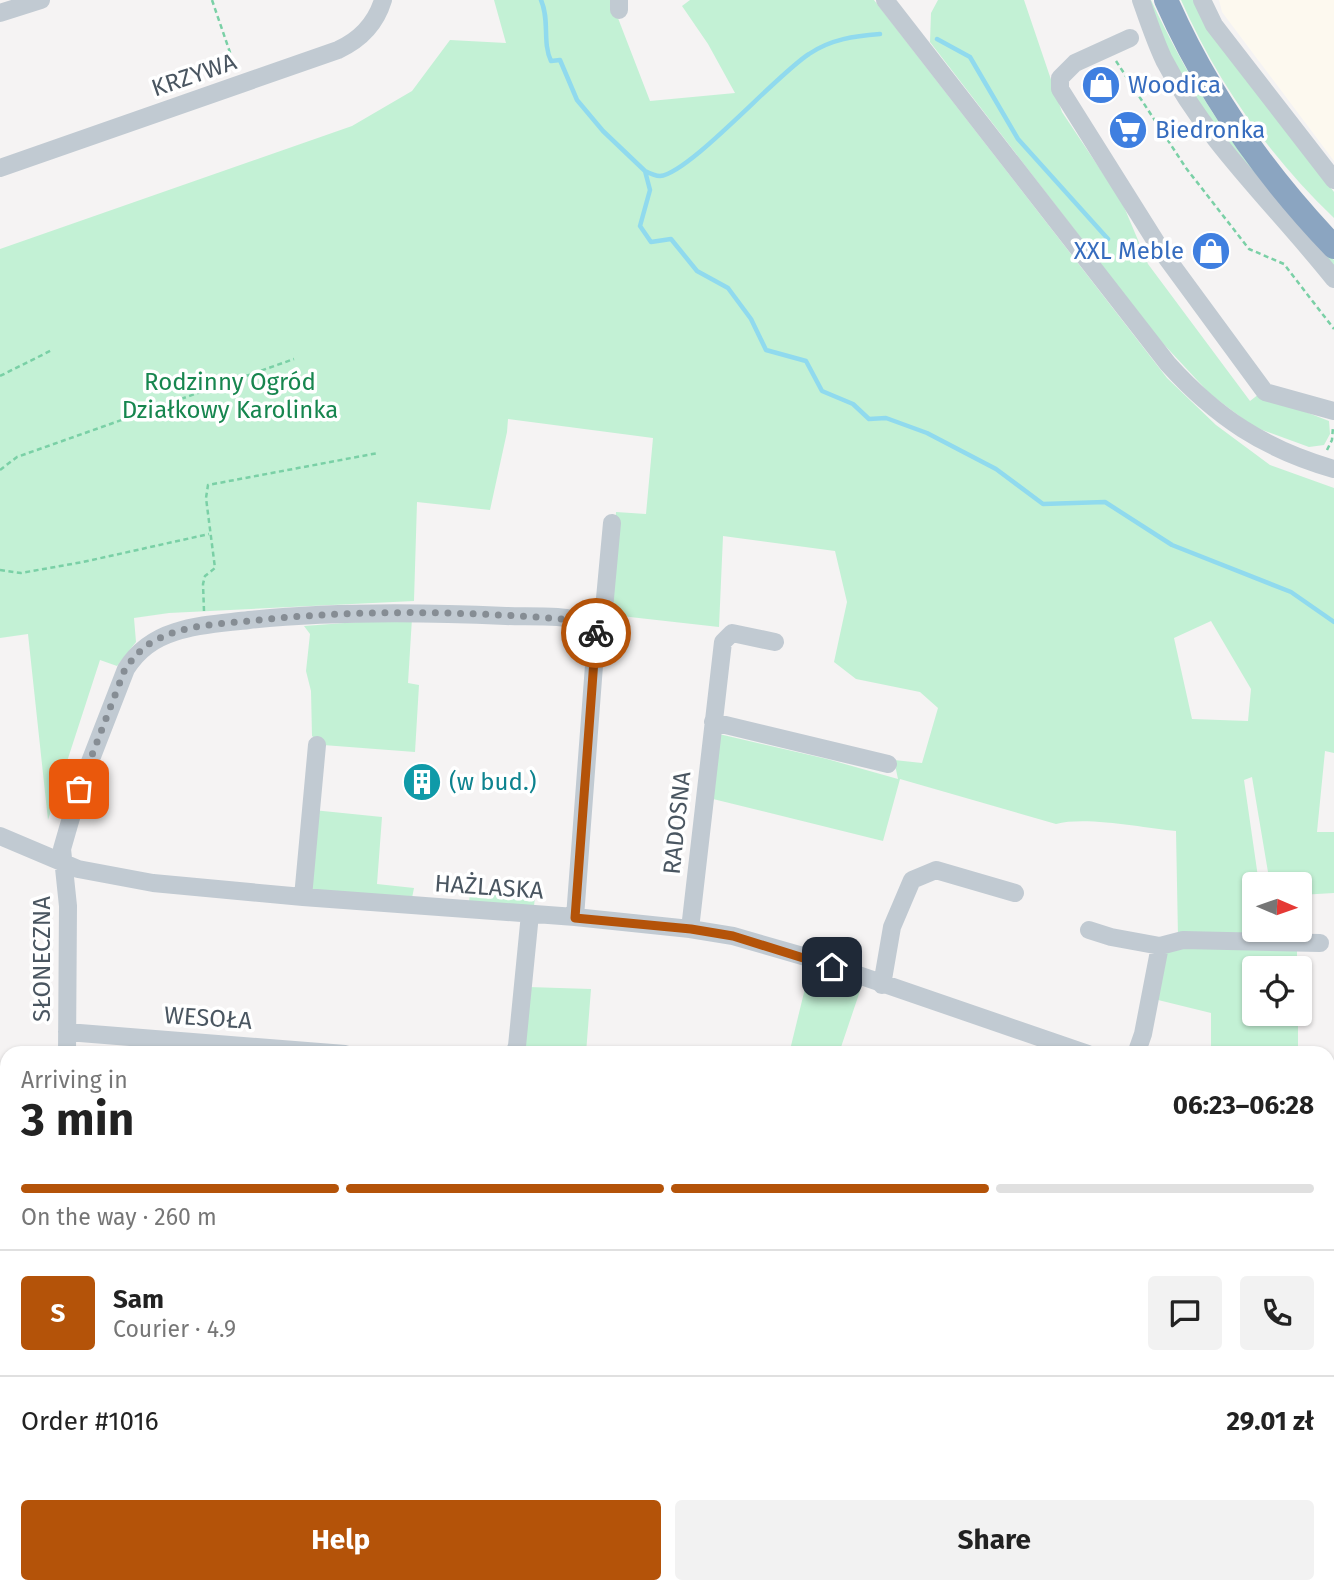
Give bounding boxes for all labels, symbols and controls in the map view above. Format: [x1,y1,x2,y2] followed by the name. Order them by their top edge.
[148,47,240,103] street label: KRZYWA
[1080,64,1122,106] shop icon: Woodica
[1128,71,1221,99] place label: Woodica
[1107,109,1149,151] supermarket icon: Biedronka
[1155,116,1265,144] place label: Biedronka
[1190,230,1232,272] shop icon: XXL Meble
[1074,237,1184,265] place label: XXL Meble
[122,368,338,424] park label: Rodzinny Ogród Działkowy Karolinka
[561,598,631,668] courier
[577,614,615,652] icon: bike
[49,759,109,819] pin
[401,761,443,803] building icon: (w bud.)
[449,768,536,796] place label: (w bud.)
[60,770,98,808] icon: bag
[658,770,696,876] street label: RADOSNA
[434,869,545,905] street label: HAŻLASKA
[1242,872,1312,942] north arrow
[1242,872,1312,1026] map controls
[28,896,56,1022] street label: SŁONECZNA
[802,937,862,997] pin
[813,948,851,986] icon: home
[1242,956,1312,1026] button: locate
[163,1001,253,1035] street label: WESOŁA
[21,1066,128,1094] text: Arriving in
[1173,1090,1314,1121] text: 06:23–06:28
[21,1092,134,1147] text: 3 min
[21,1203,217,1231] text: On the way · 260 m
[1148,1276,1222,1350] button: chat
[1240,1276,1314,1350] button: phone
[113,1284,164,1315] text: Sam
[51,1298,65,1329] text: S
[113,1315,236,1343] text: Courier · 4.9
[21,1406,159,1437] text: Order #1016
[1227,1406,1314,1437] text: 29.01 zł
[21,1500,661,1580] button: Help
[675,1500,1314,1580] button: Share

